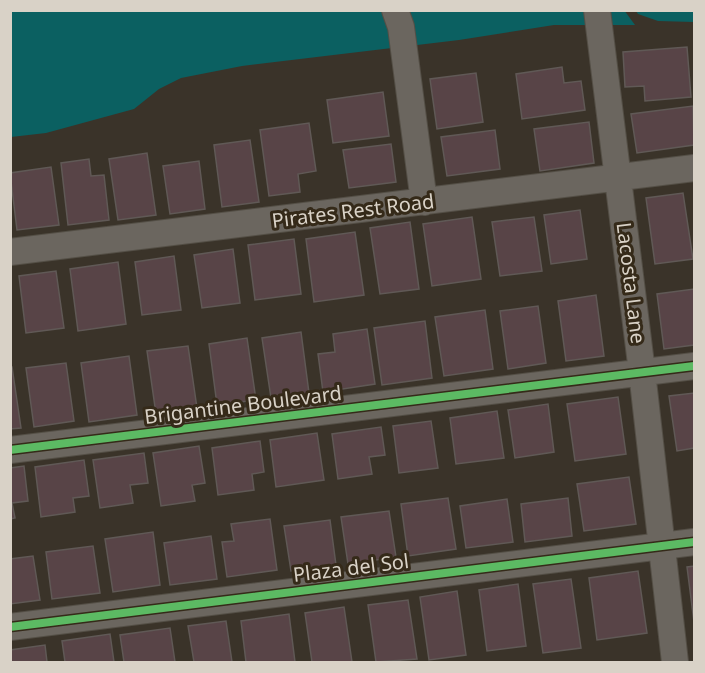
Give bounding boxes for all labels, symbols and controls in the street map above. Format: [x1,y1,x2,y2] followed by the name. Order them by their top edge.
[270,187,436,234] street label: Pirates Rest Road
[611,221,652,345] street label: Lacosta Lane
[143,379,343,430] street label: Brigantine Boulevard
[291,547,410,588] street label: Plaza del Sol

